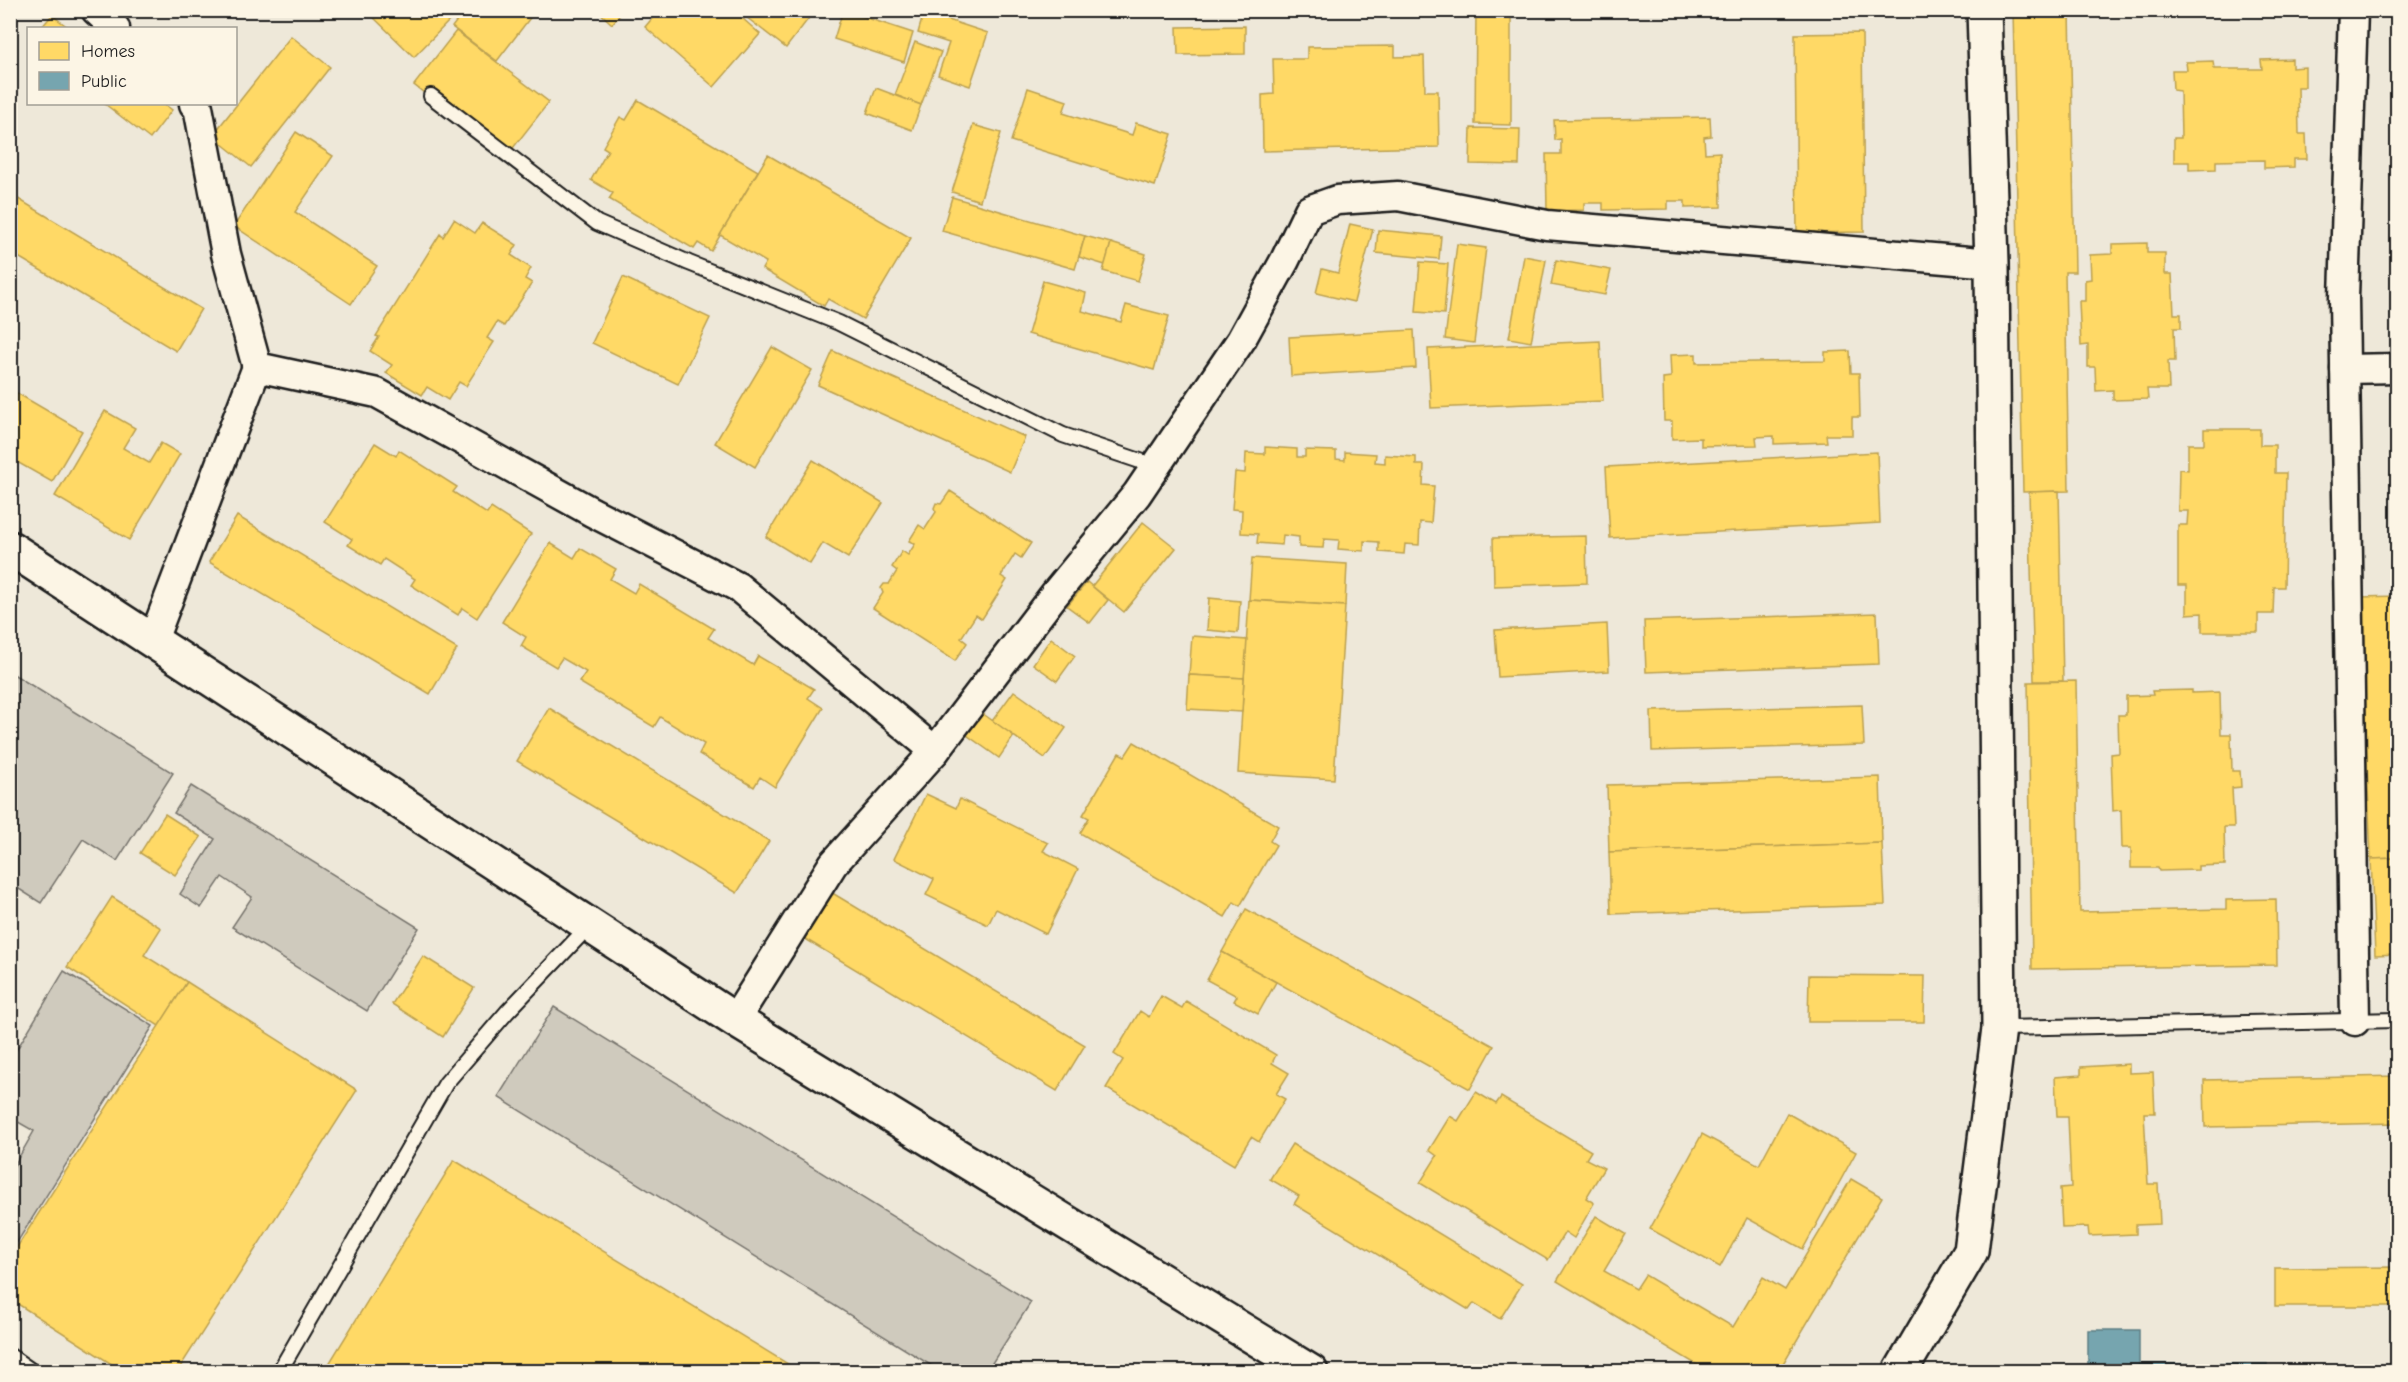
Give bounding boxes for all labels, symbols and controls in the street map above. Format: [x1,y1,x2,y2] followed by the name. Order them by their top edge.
[27,27,237,105] legend
[81,41,135,62] text: Homes
[81,71,127,92] text: Public

